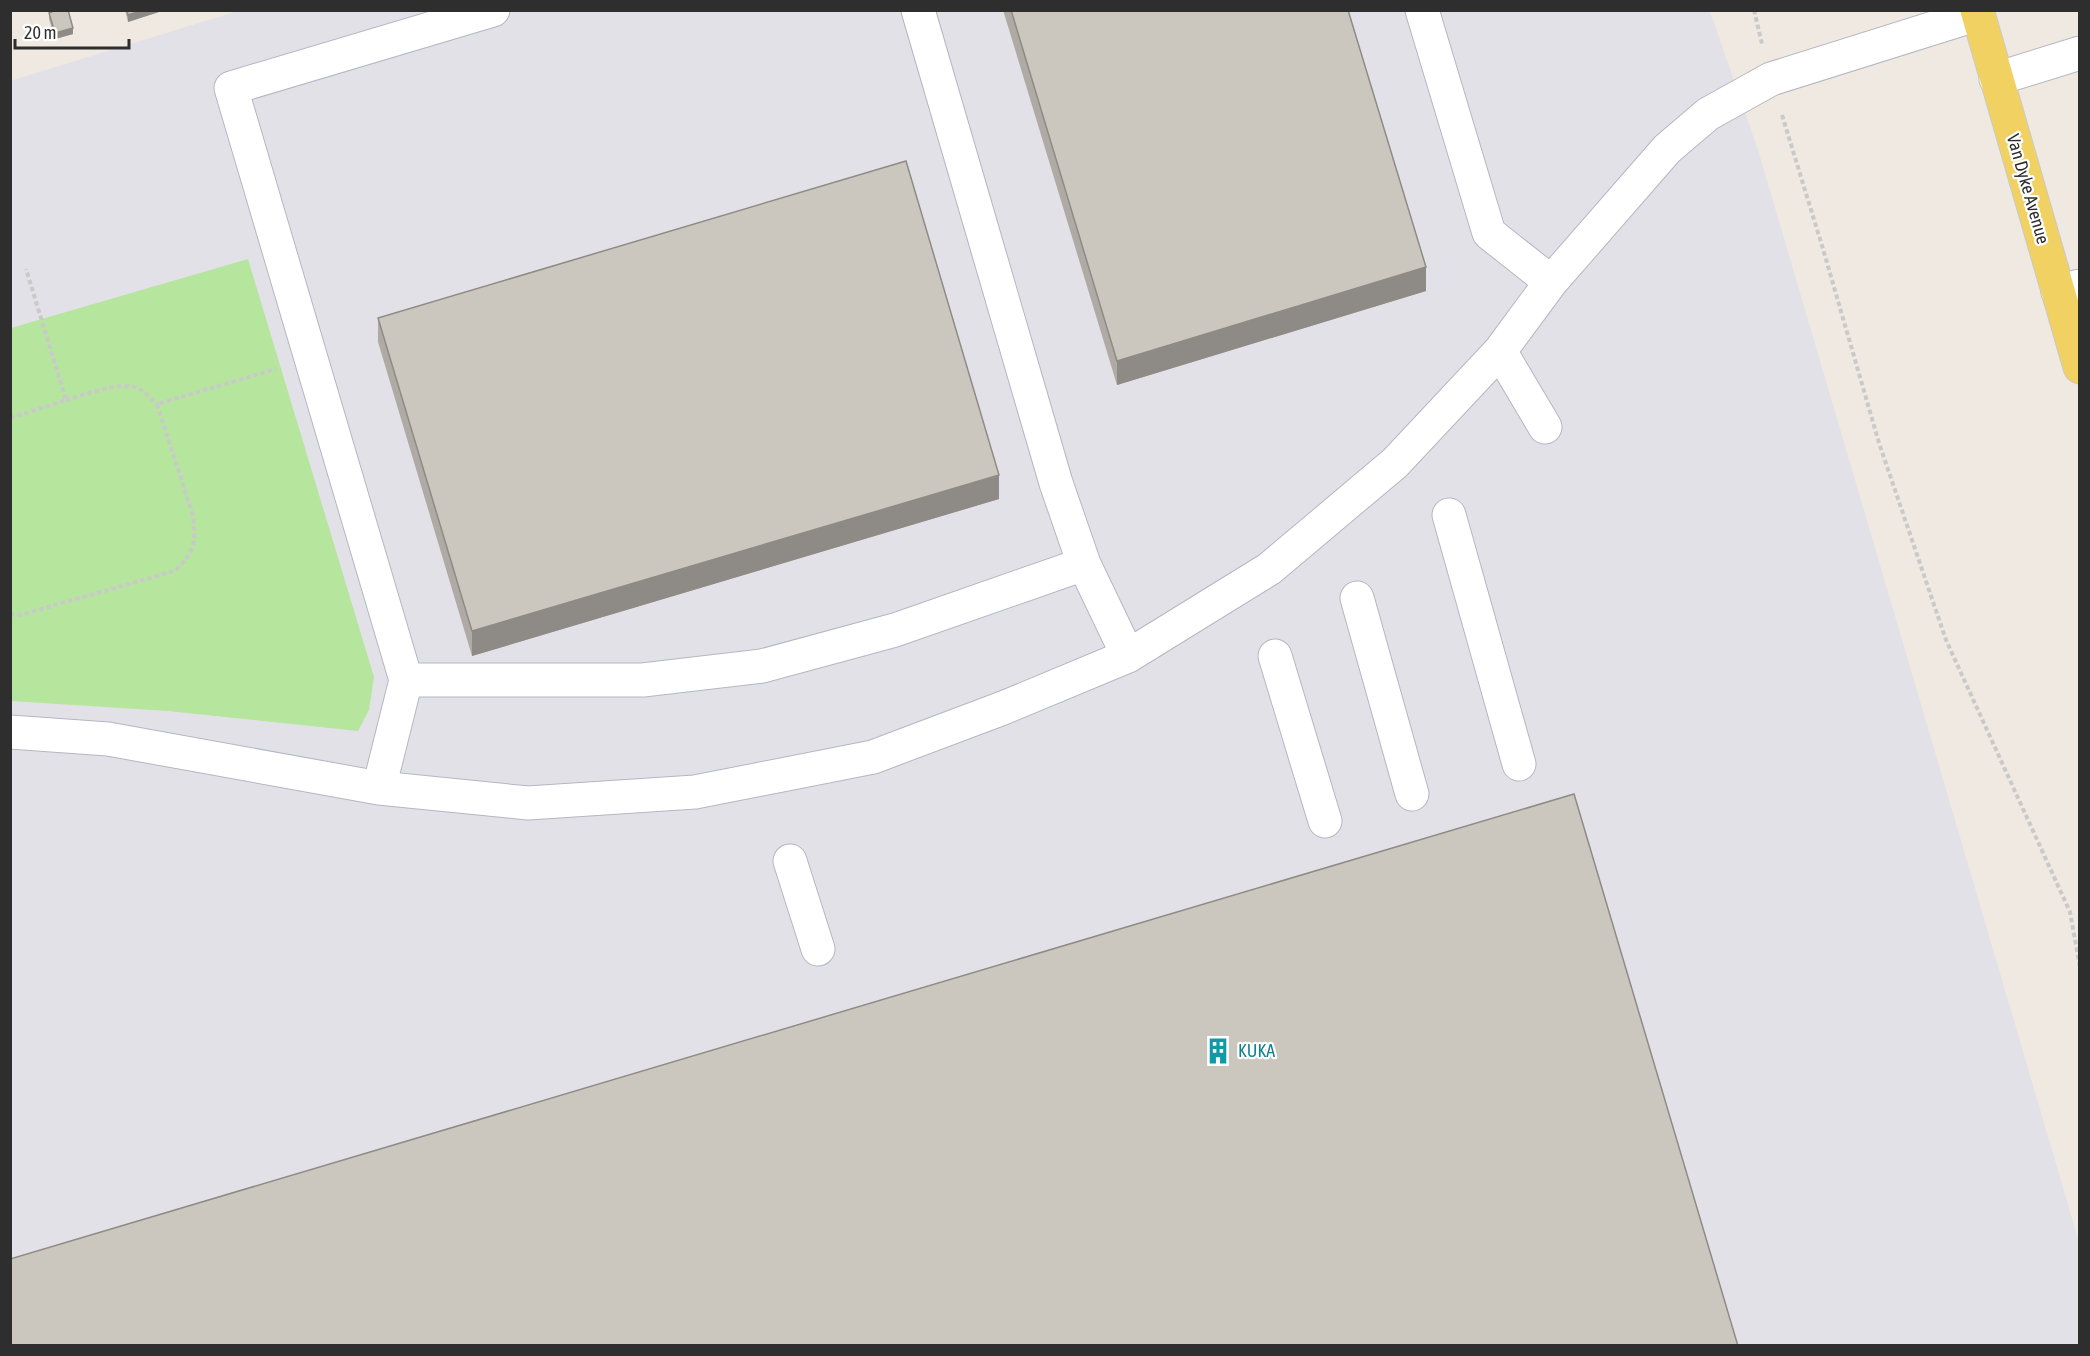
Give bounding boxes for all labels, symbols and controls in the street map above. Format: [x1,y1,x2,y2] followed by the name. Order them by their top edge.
[15,12,129,50] scale bar
[24,22,56,43] text: 20 m
[2003,131,2054,246] street label: Van Dyke Avenue
[1203,1036,1233,1066] building icon: KUKA
[1238,1040,1275,1061] place label: KUKA

